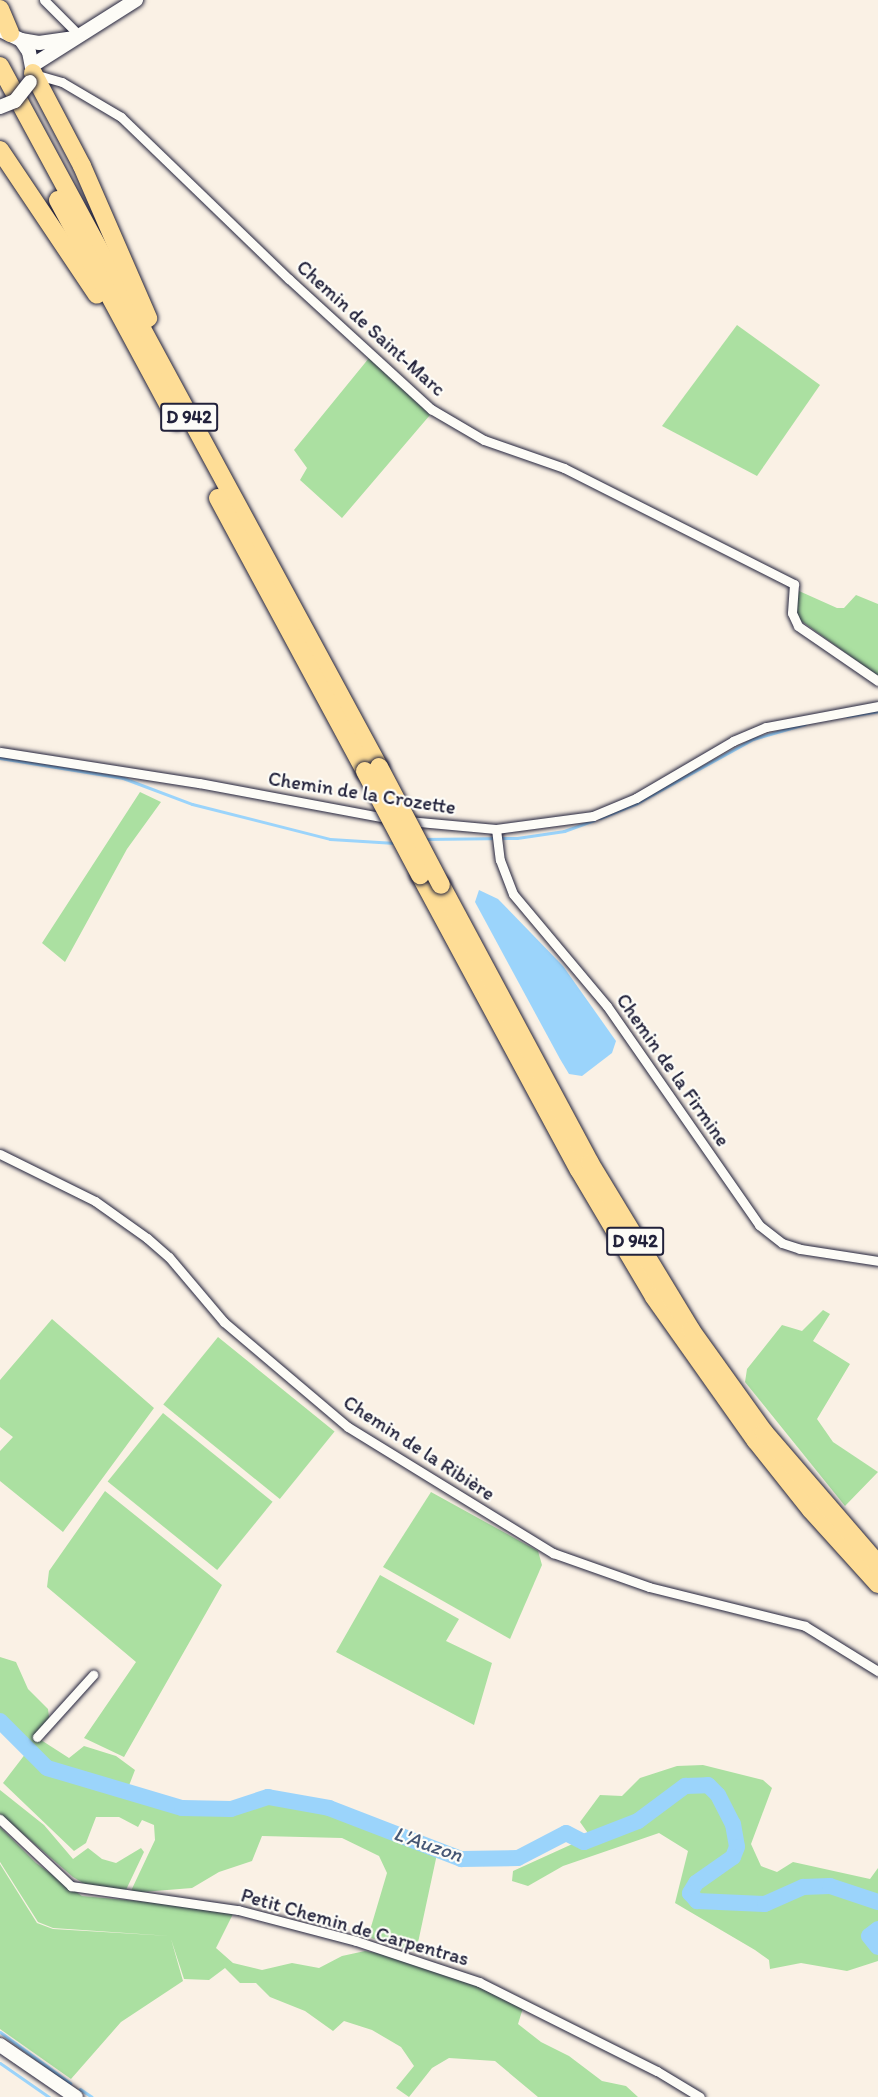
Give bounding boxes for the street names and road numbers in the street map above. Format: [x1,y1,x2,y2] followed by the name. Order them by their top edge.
[291,255,451,401] street label: Chemin de Saint-Marc
[159,402,219,432] road number: D 942
[267,766,457,820] street label: Chemin de la Crozette
[611,989,735,1151] street label: Chemin de la Firmine
[605,1226,665,1256] road number: D 942
[339,1390,499,1506] street label: Chemin de la Ribière
[238,1883,472,1971] street label: Petit Chemin de Carpentras

